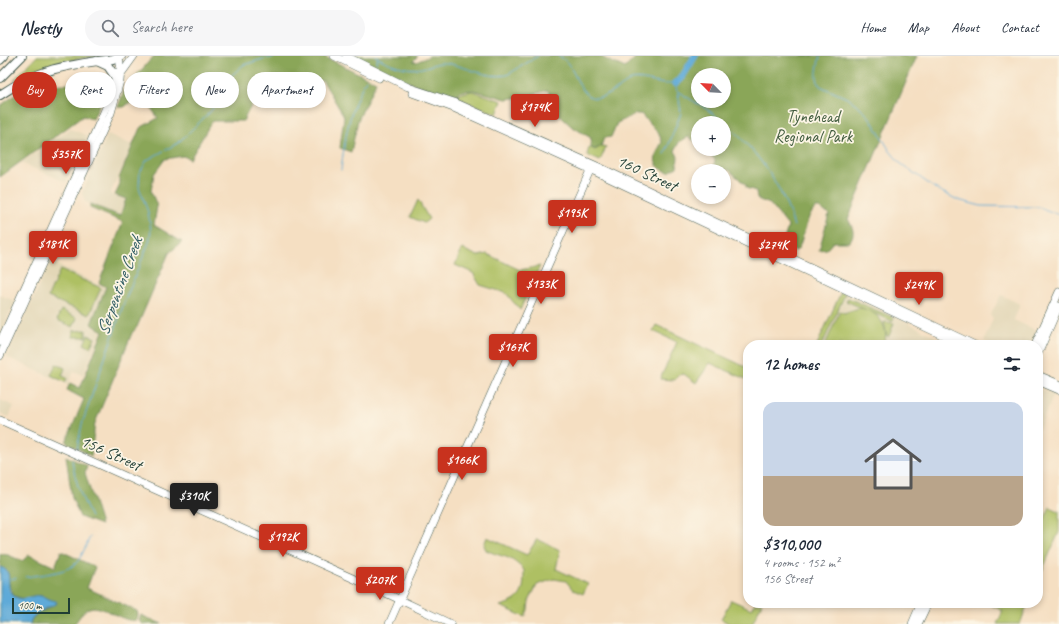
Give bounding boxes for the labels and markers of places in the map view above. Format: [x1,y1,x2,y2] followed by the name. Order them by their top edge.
[507,94,563,128] pin: $174K
[38,141,94,175] pin: $357K
[544,200,600,234] pin: $195K
[25,231,81,265] pin: $181K
[745,232,801,266] pin: $274K
[513,271,569,305] pin: $133K
[891,272,947,306] pin: $249K
[485,334,541,368] pin: $167K
[434,447,490,481] pin: $166K
[166,483,222,517] pin: $310K
[255,524,311,558] pin: $192K
[352,567,408,601] pin: $207K

